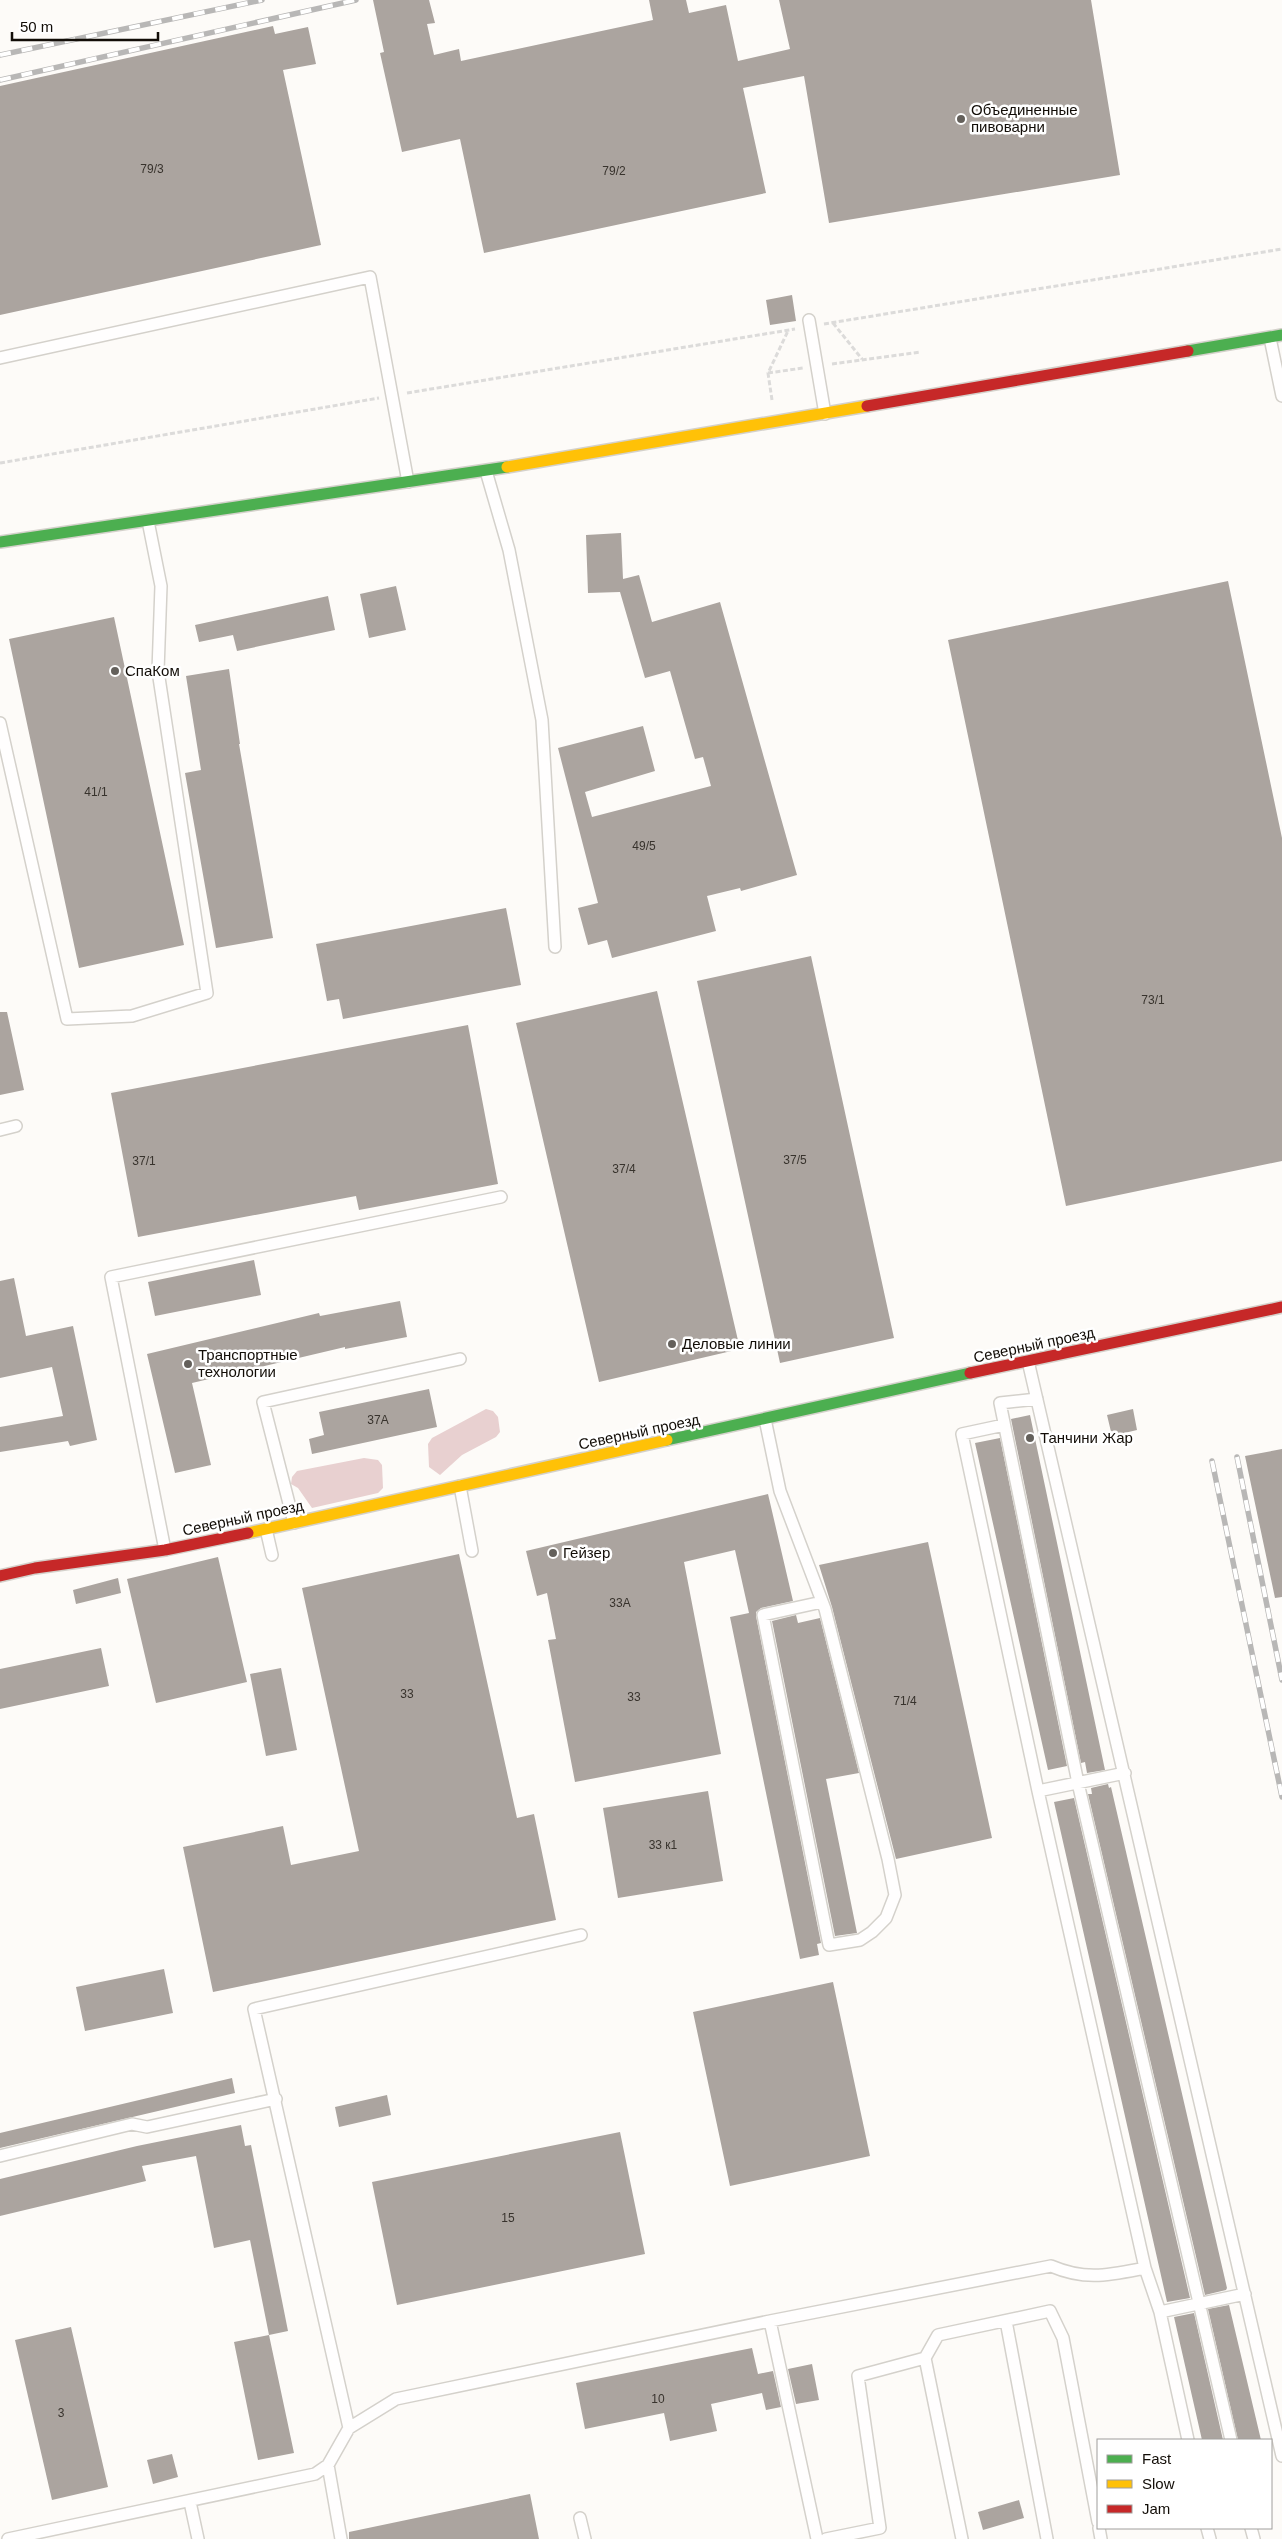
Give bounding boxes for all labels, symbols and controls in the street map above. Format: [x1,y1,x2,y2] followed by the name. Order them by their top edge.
[12,10,159,42] scale bar
[20,18,53,35] text: 50 m
[971,101,1078,135] place label: Объединенные пивоварни
[955,113,967,125] marker: Объединенные пивоварни
[140,162,164,176] house number: 79/3
[602,164,626,178] house number: 79/2
[125,662,180,679] place label: СпаКом
[109,665,121,677] marker: СпаКом
[84,785,108,799] house number: 41/1
[632,839,656,853] house number: 49/5
[1141,993,1165,1007] house number: 73/1
[783,1153,807,1167] house number: 37/5
[132,1154,156,1168] house number: 37/1
[612,1162,636,1176] house number: 37/4
[972,1323,1096,1366] street label: Северный проезд
[682,1335,791,1352] place label: Деловые линии
[666,1338,678,1350] marker: Деловые линии
[198,1346,298,1380] place label: Транспортные технологии
[182,1358,194,1370] marker: Транспортные технологии
[577,1410,701,1453] street label: Северный проезд
[367,1413,389,1427] house number: 37А
[1040,1429,1133,1446] place label: Танчини Жар
[1024,1432,1036,1444] marker: Танчини Жар
[181,1496,305,1539] street label: Северный проезд
[563,1544,610,1561] place label: Гейзер
[547,1547,559,1559] marker: Гейзер
[609,1596,631,1610] house number: 33А
[400,1687,414,1701] house number: 33
[627,1690,641,1704] house number: 33
[893,1694,917,1708] house number: 71/4
[649,1838,678,1852] house number: 33 к1
[501,2211,515,2225] house number: 15
[651,2392,665,2406] house number: 10
[58,2406,65,2420] house number: 3
[1097,2439,1272,2529] legend
[1142,2450,1172,2467] text: Fast
[1142,2475,1175,2492] text: Slow
[1142,2500,1170,2517] text: Jam

